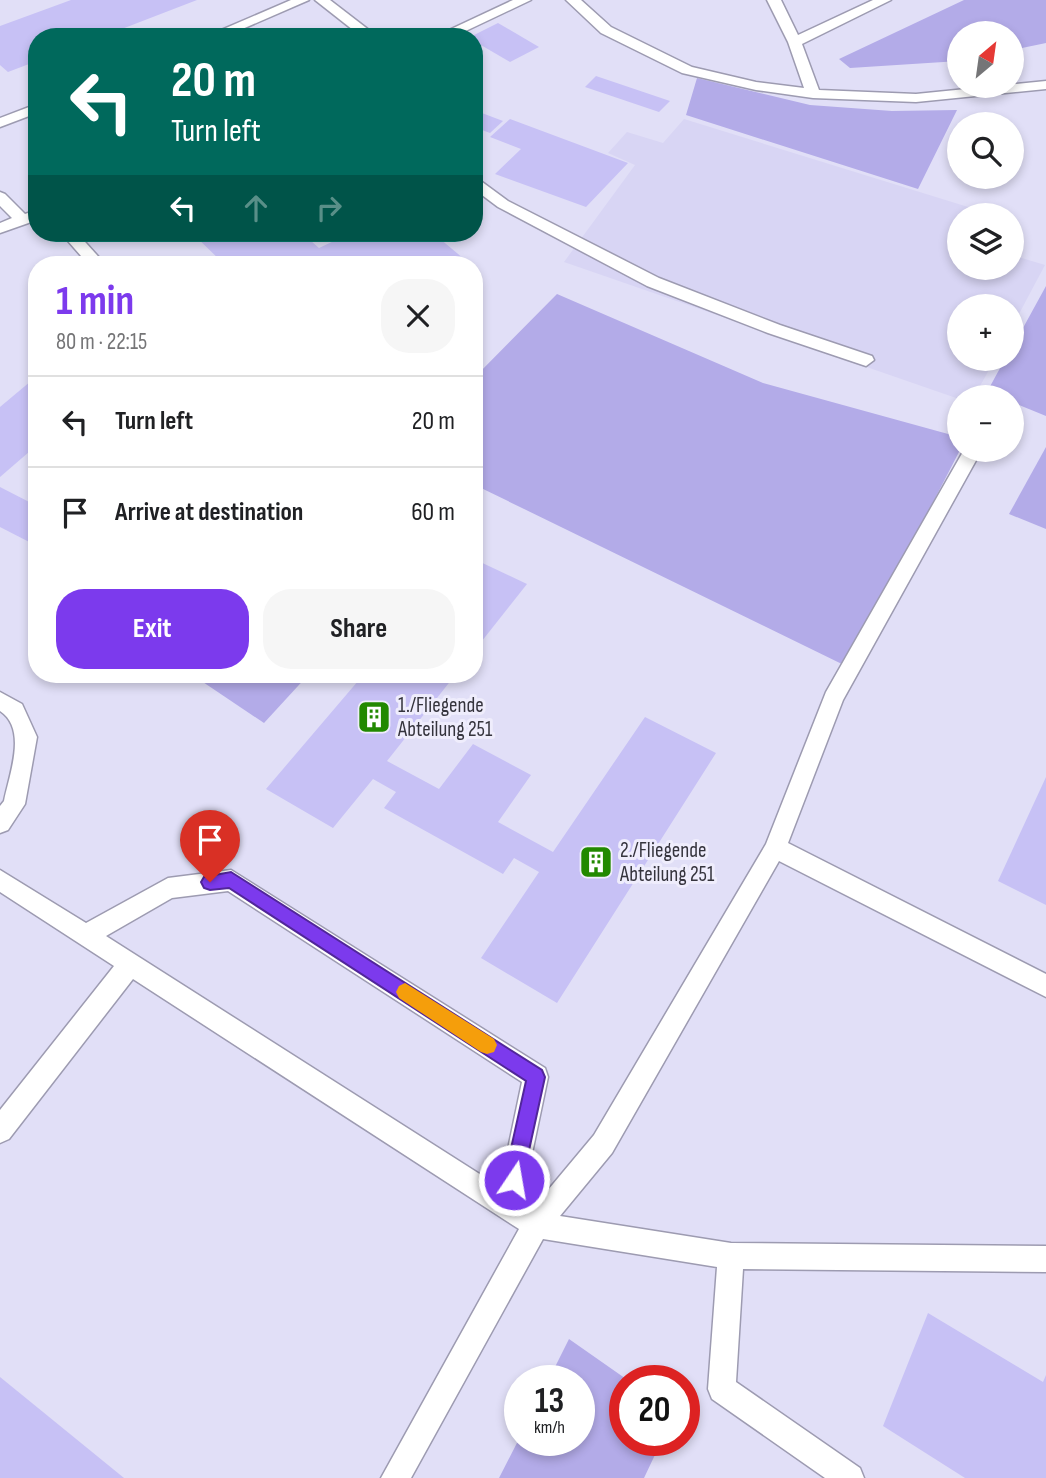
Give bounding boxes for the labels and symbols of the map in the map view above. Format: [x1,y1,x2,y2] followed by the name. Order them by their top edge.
[947,21,1024,98] north arrow
[397,693,493,742] place label: 1./Fliegende Abteilung 251
[355,698,393,736] building icon: 1./Fliegende Abteilung 251
[180,810,240,882] pin
[619,838,715,887] place label: 2./Fliegende Abteilung 251
[577,843,615,881] building icon: 2./Fliegende Abteilung 251
[477,1143,551,1217] position arrow
[609,1365,700,1456] speed limit sign: 20

